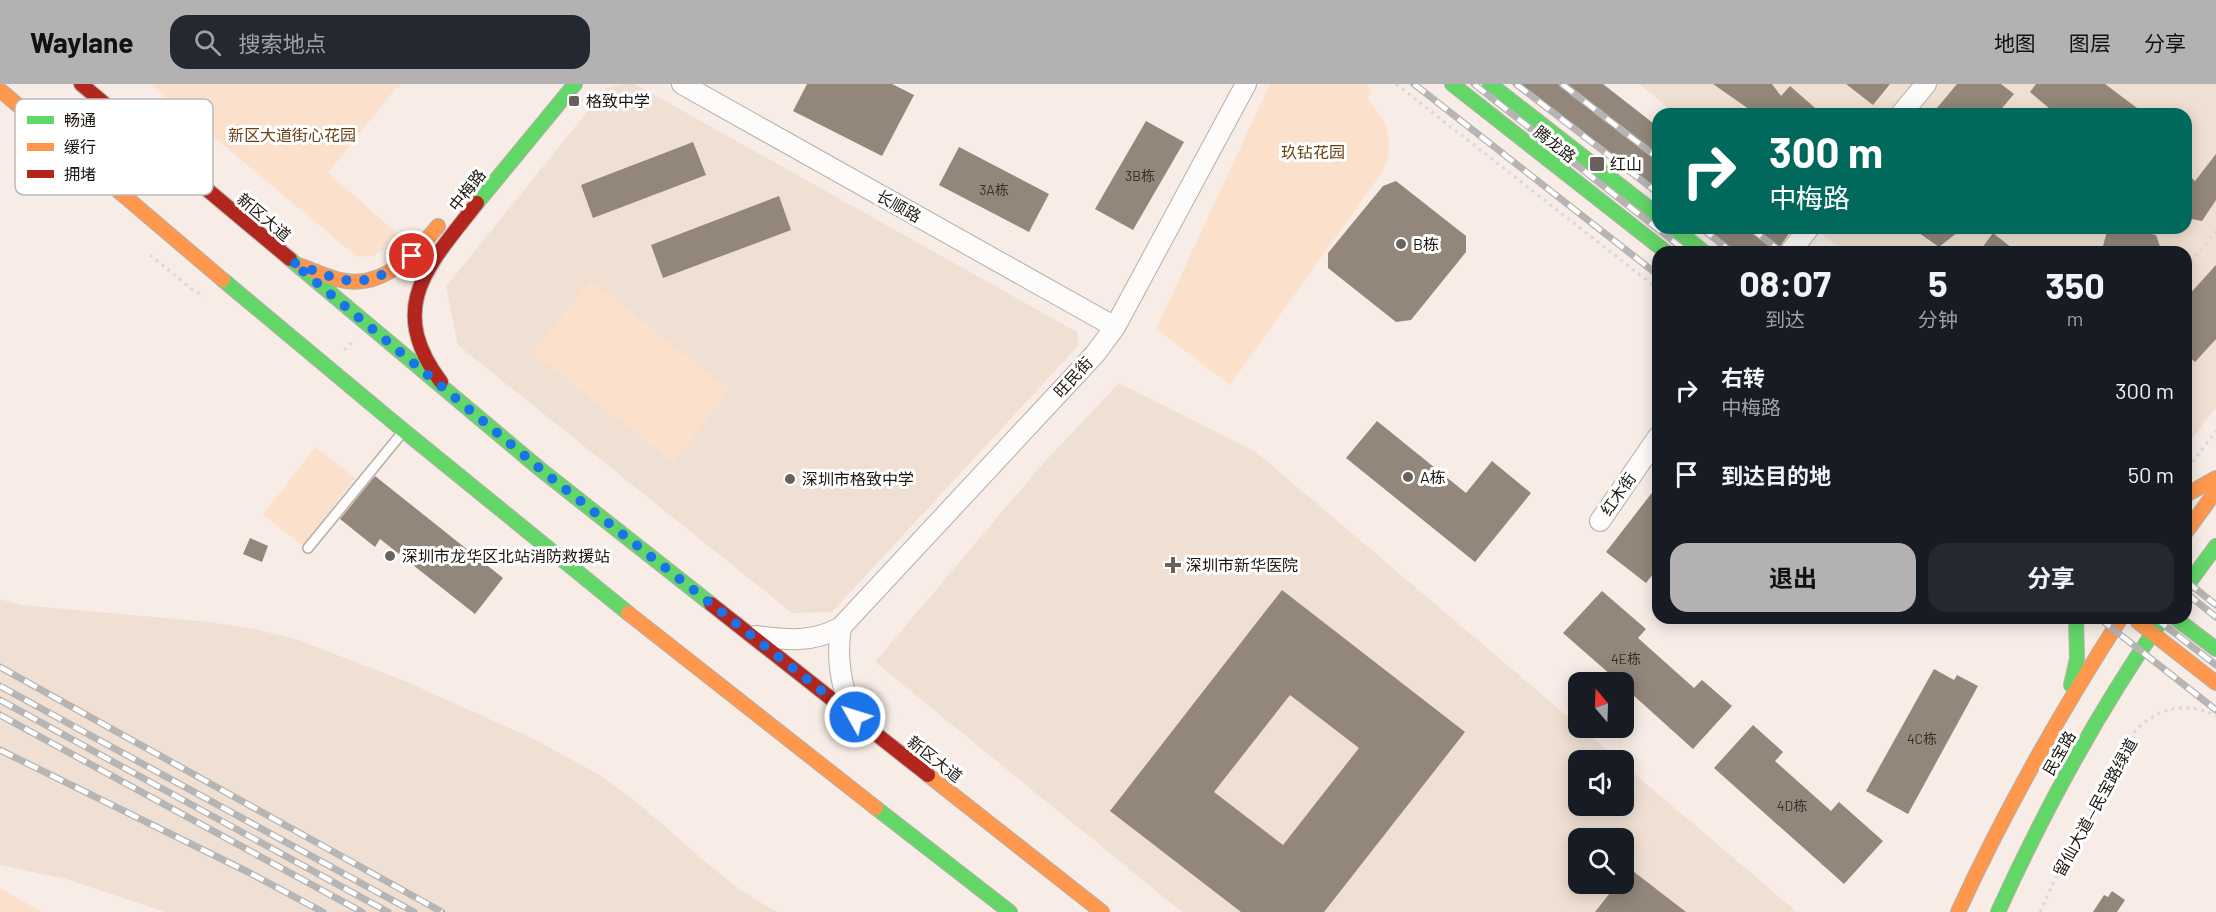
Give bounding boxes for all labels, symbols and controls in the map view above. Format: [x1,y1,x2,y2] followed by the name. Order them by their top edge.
[170,15,590,69] search box
[30,25,134,59] text: Waylane
[191,26,224,59] icon: search
[239,30,327,56] text: 搜索地点
[1994,30,2036,55] text: 地图
[2069,30,2111,55] text: 图层
[2144,30,2186,55] text: 分享
[586,91,650,110] place label: 格致中学
[567,94,581,108] marker: 格致中学
[15,99,213,195] legend
[64,110,96,129] text: 畅通
[1531,121,1580,166] street label: 腾龙路
[228,125,356,144] park label: 新区大道街心花园
[1769,126,1883,176] text: 300 m
[1670,132,1748,210] icon: right
[64,137,96,156] text: 缓行
[1281,142,1345,161] park label: 玖钻花园
[1610,154,1642,173] place label: 红山
[1588,155,1606,173] marker: 红山
[64,164,96,183] text: 拥堵
[444,165,489,214] street label: 中梅路
[1125,167,1155,184] house number: 3B栋
[979,181,1009,198] house number: 3A栋
[1769,181,1850,213] text: 中梅路
[874,186,925,226] street label: 长顺路
[234,189,295,244] street label: 新区大道
[386,230,437,281] pin
[1413,234,1439,253] place label: B栋
[1394,237,1408,251] marker: B栋
[395,239,428,272] icon: arrive
[1739,261,1831,304] text: 08:07
[1928,261,1948,304] text: 5
[2045,263,2105,306] text: 350
[2067,306,2083,330] text: m
[1765,307,1805,331] text: 到达
[1918,307,1958,331] text: 分钟
[1049,353,1096,401] street label: 旺民街
[1721,364,1765,390] text: 右转
[1670,374,1703,407] icon: right
[2115,377,2174,403] text: 300 m
[1721,395,1781,419] text: 中梅路
[1670,458,1703,491] icon: arrive
[2128,461,2174,487] text: 50 m
[1721,462,1831,488] text: 到达目的地
[1420,467,1446,486] place label: A栋
[802,469,914,488] place label: 深圳市格致中学
[1596,469,1639,519] street label: 红木街
[1401,470,1415,484] marker: A栋
[783,472,797,486] marker: 深圳市格致中学
[1670,543,1916,612] button: 退出
[1928,543,2174,612] button: 分享
[402,546,610,565] place label: 深圳市龙华区北站消防救援站
[383,549,397,563] marker: 深圳市龙华区北站消防救援站
[1186,555,1298,574] place label: 深圳市新华医院
[1164,556,1182,574] marker: 深圳市新华医院
[1611,650,1641,667] house number: 4E栋
[1568,672,1634,738] north arrow
[1568,672,1634,894] map controls
[823,685,887,749] position arrow
[2038,727,2079,778] street label: 民宝路
[1907,730,1937,747] house number: 4C栋
[904,731,966,786] street label: 新区大道
[2049,734,2140,879] street label: 留仙大道—民宝路绿道
[1568,750,1634,816] button: sound
[1777,797,1807,814] house number: 4D栋
[1568,828,1634,894] button: search

